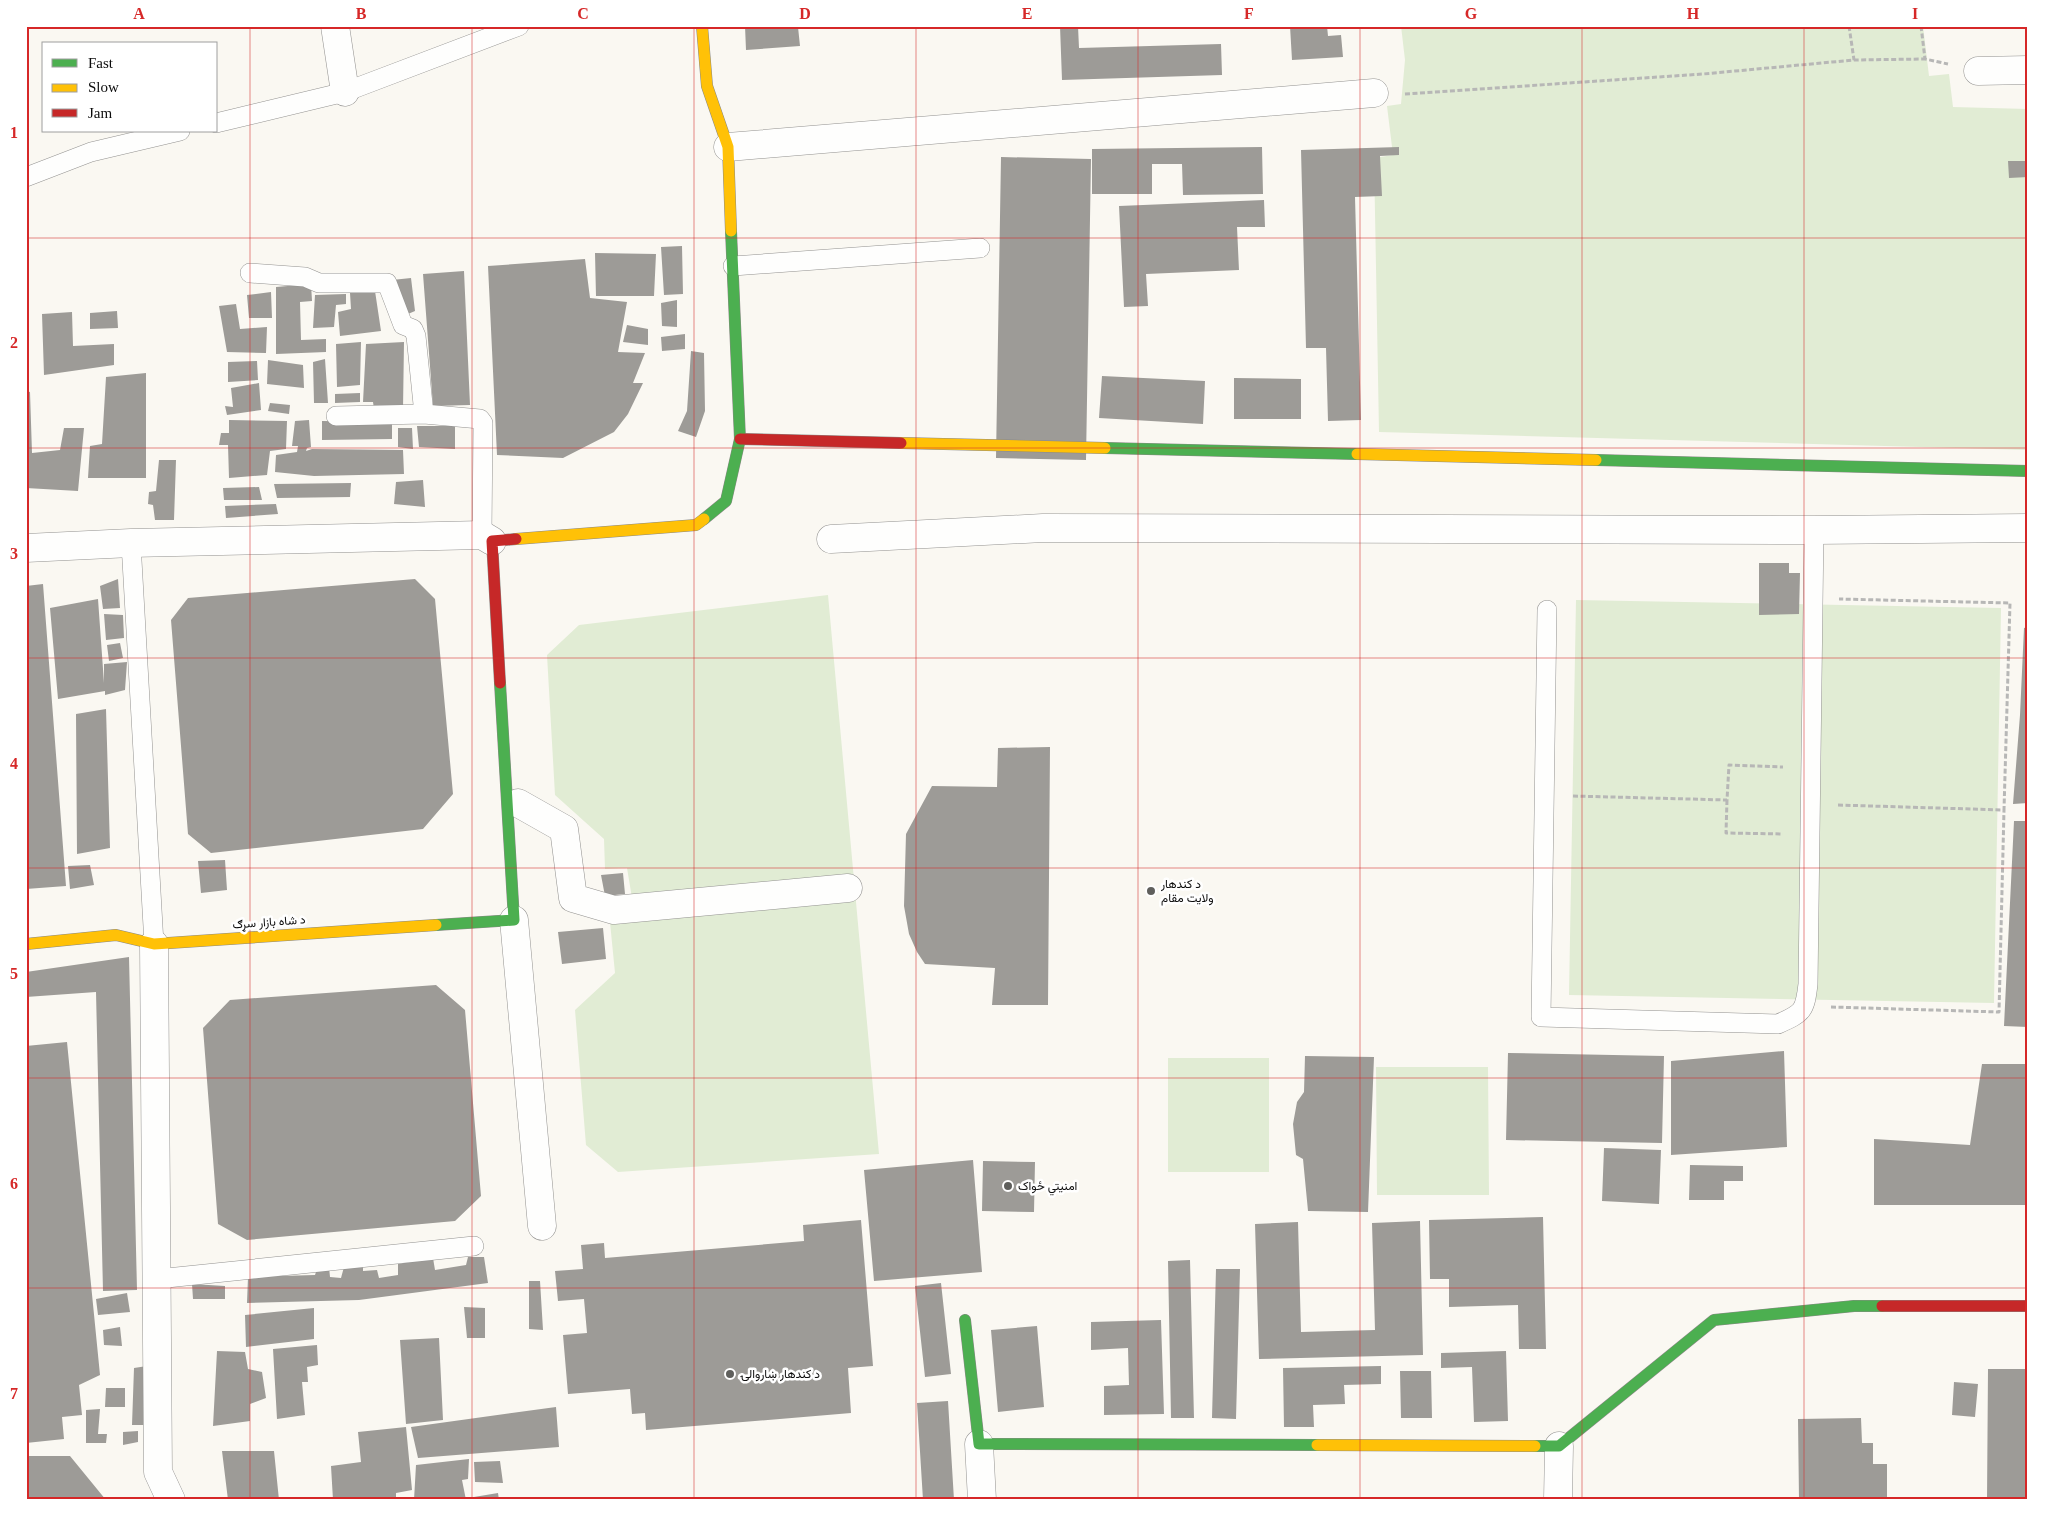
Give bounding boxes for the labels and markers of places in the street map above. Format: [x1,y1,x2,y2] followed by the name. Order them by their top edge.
[1160,877,1214,906] place label: د کندهار ولايت مقام
[1145,885,1157,897] marker: د کندهار ولايت مقام
[1018,1179,1077,1196] place label: امنيتي ځواک
[1002,1180,1014,1192] marker: امنيتي ځواک
[740,1367,820,1382] place label: د کندهار ښاروالۍ
[724,1368,736,1380] marker: د کندهار ښاروالۍ

